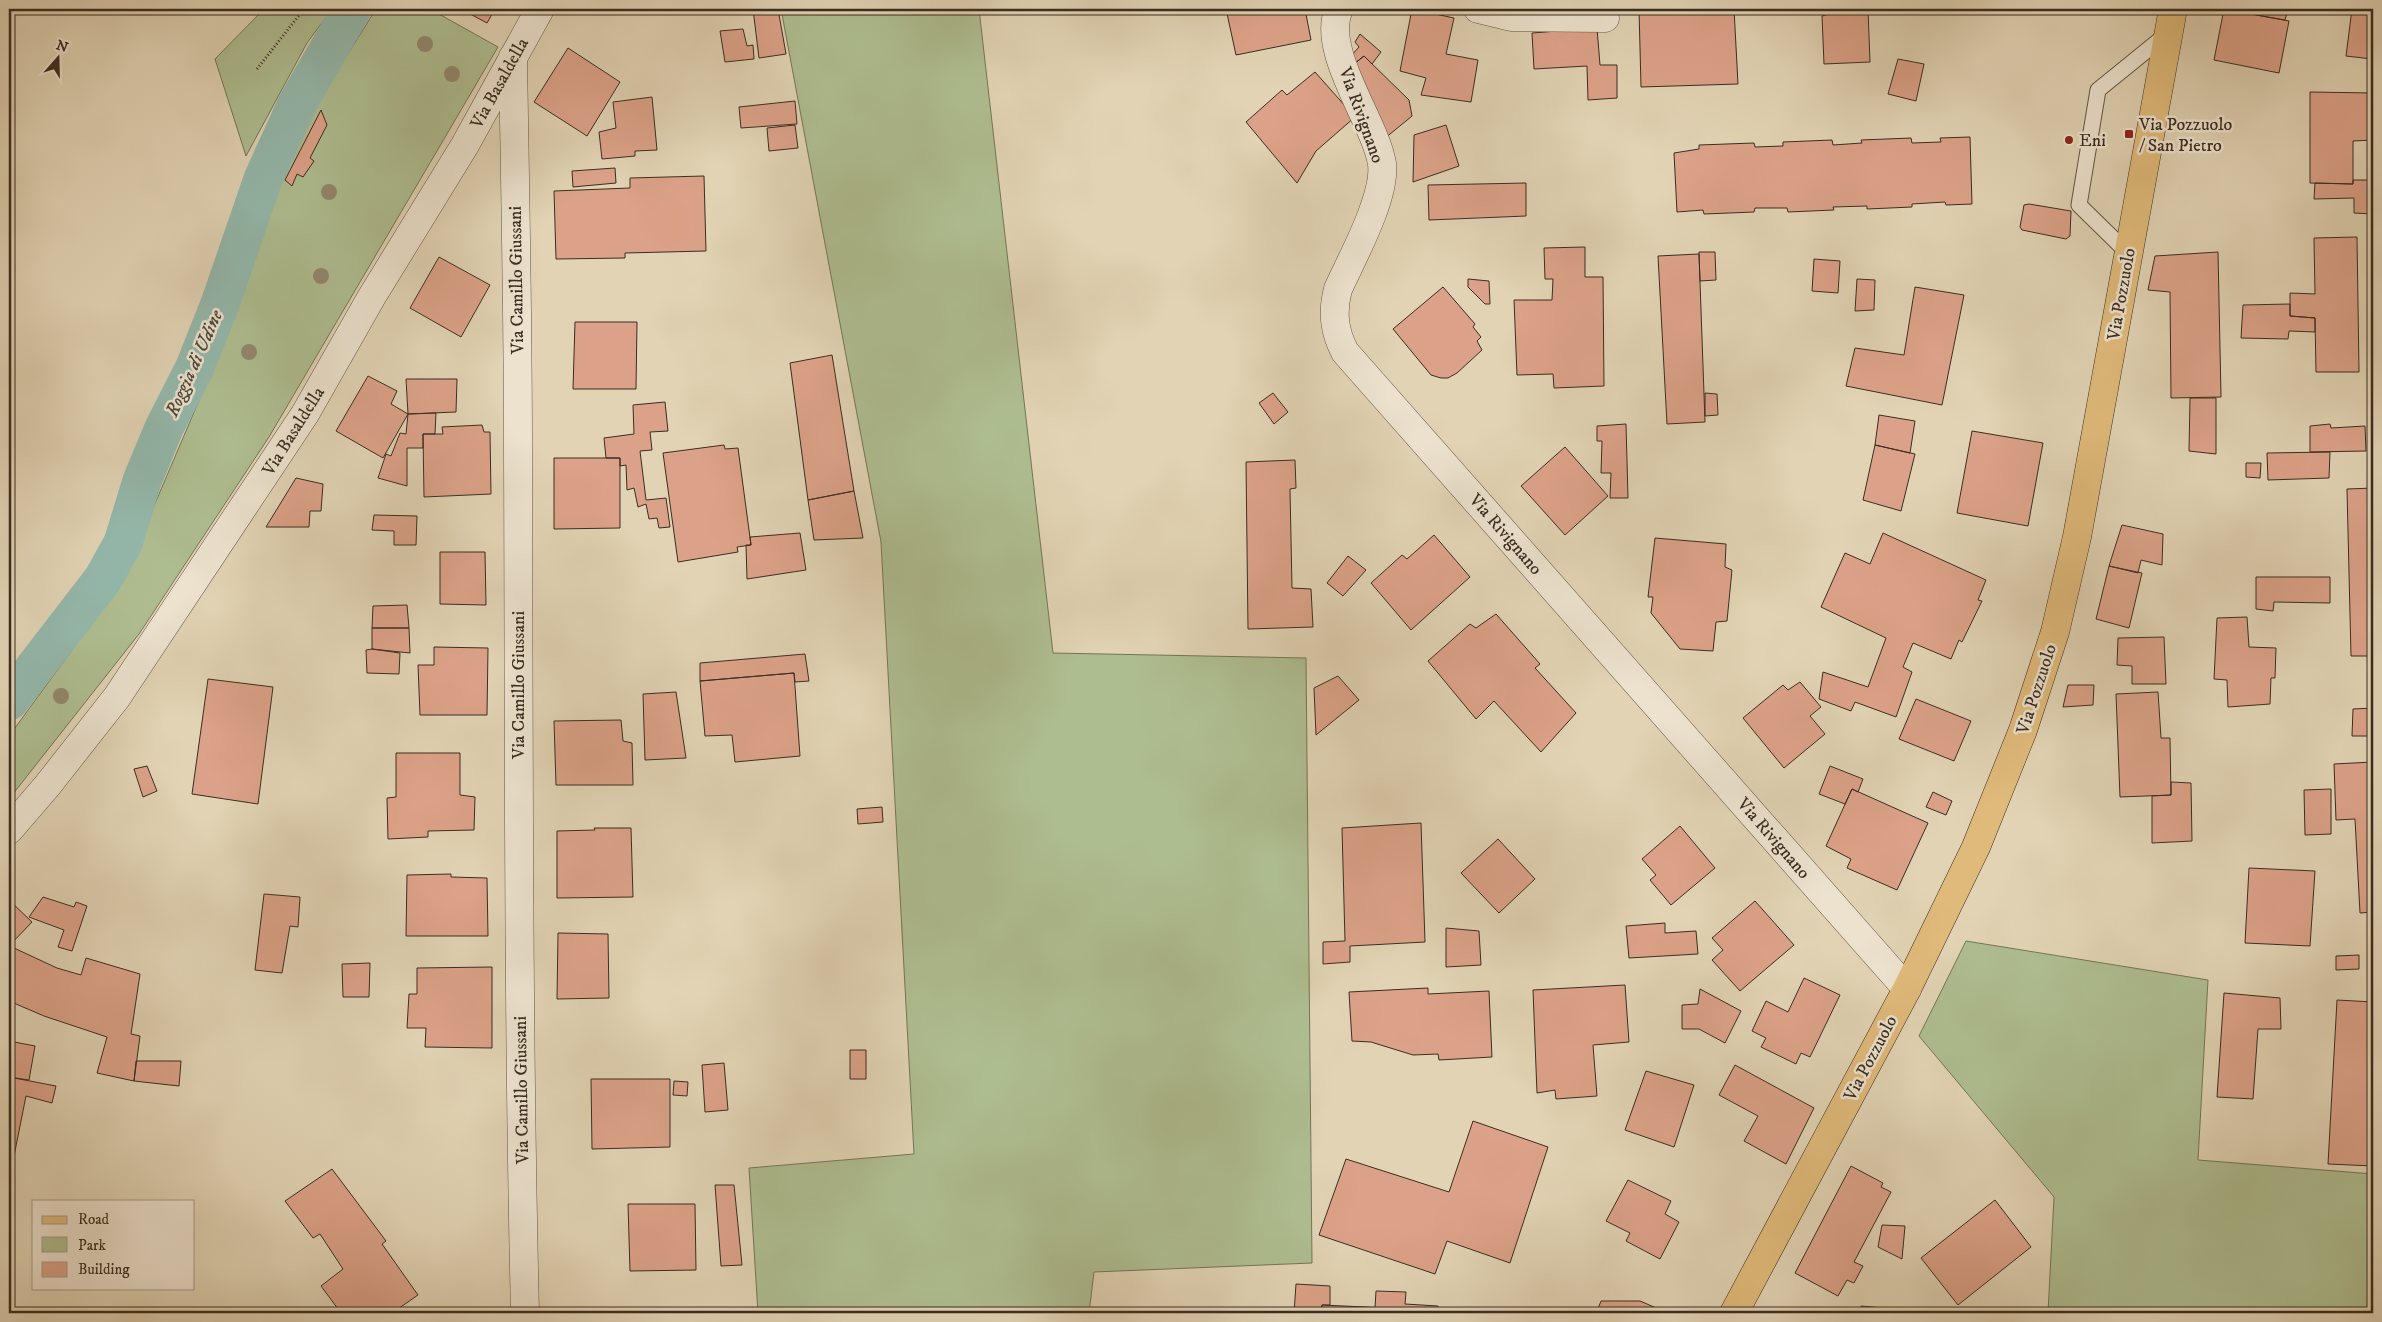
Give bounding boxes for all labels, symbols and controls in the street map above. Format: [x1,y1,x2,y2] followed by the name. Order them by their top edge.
[32,32,82,82] north arrow
[465,34,534,134] street label: Via Basaldella
[54,36,71,57] text: N
[1333,63,1389,167] street label: Via Rivignano
[2138,114,2233,157] place label: Via Pozzuolo / San Pietro
[2123,128,2135,140] marker: Via Pozzuolo / San Pietro
[2079,130,2106,152] place label: Eni
[2063,134,2075,146] marker: Eni
[505,206,529,355] street label: Via Camillo Giussani
[2103,246,2141,343] street label: Via Pozzuolo
[160,306,228,421] water label: Roggia di Udine
[257,383,330,481] street label: Via Basaldella
[1463,489,1547,580] street label: Via Rivignano
[508,611,530,760] street label: Via Camillo Giussani
[2012,641,2062,738] street label: Via Pozzuolo
[1731,793,1815,884] street label: Via Rivignano
[1839,1012,1903,1106] street label: Via Pozzuolo
[510,1016,534,1165] street label: Via Camillo Giussani
[32,1200,195,1290] legend
[78,1210,110,1229] text: Road
[78,1236,107,1255] text: Park
[78,1260,130,1279] text: Building

